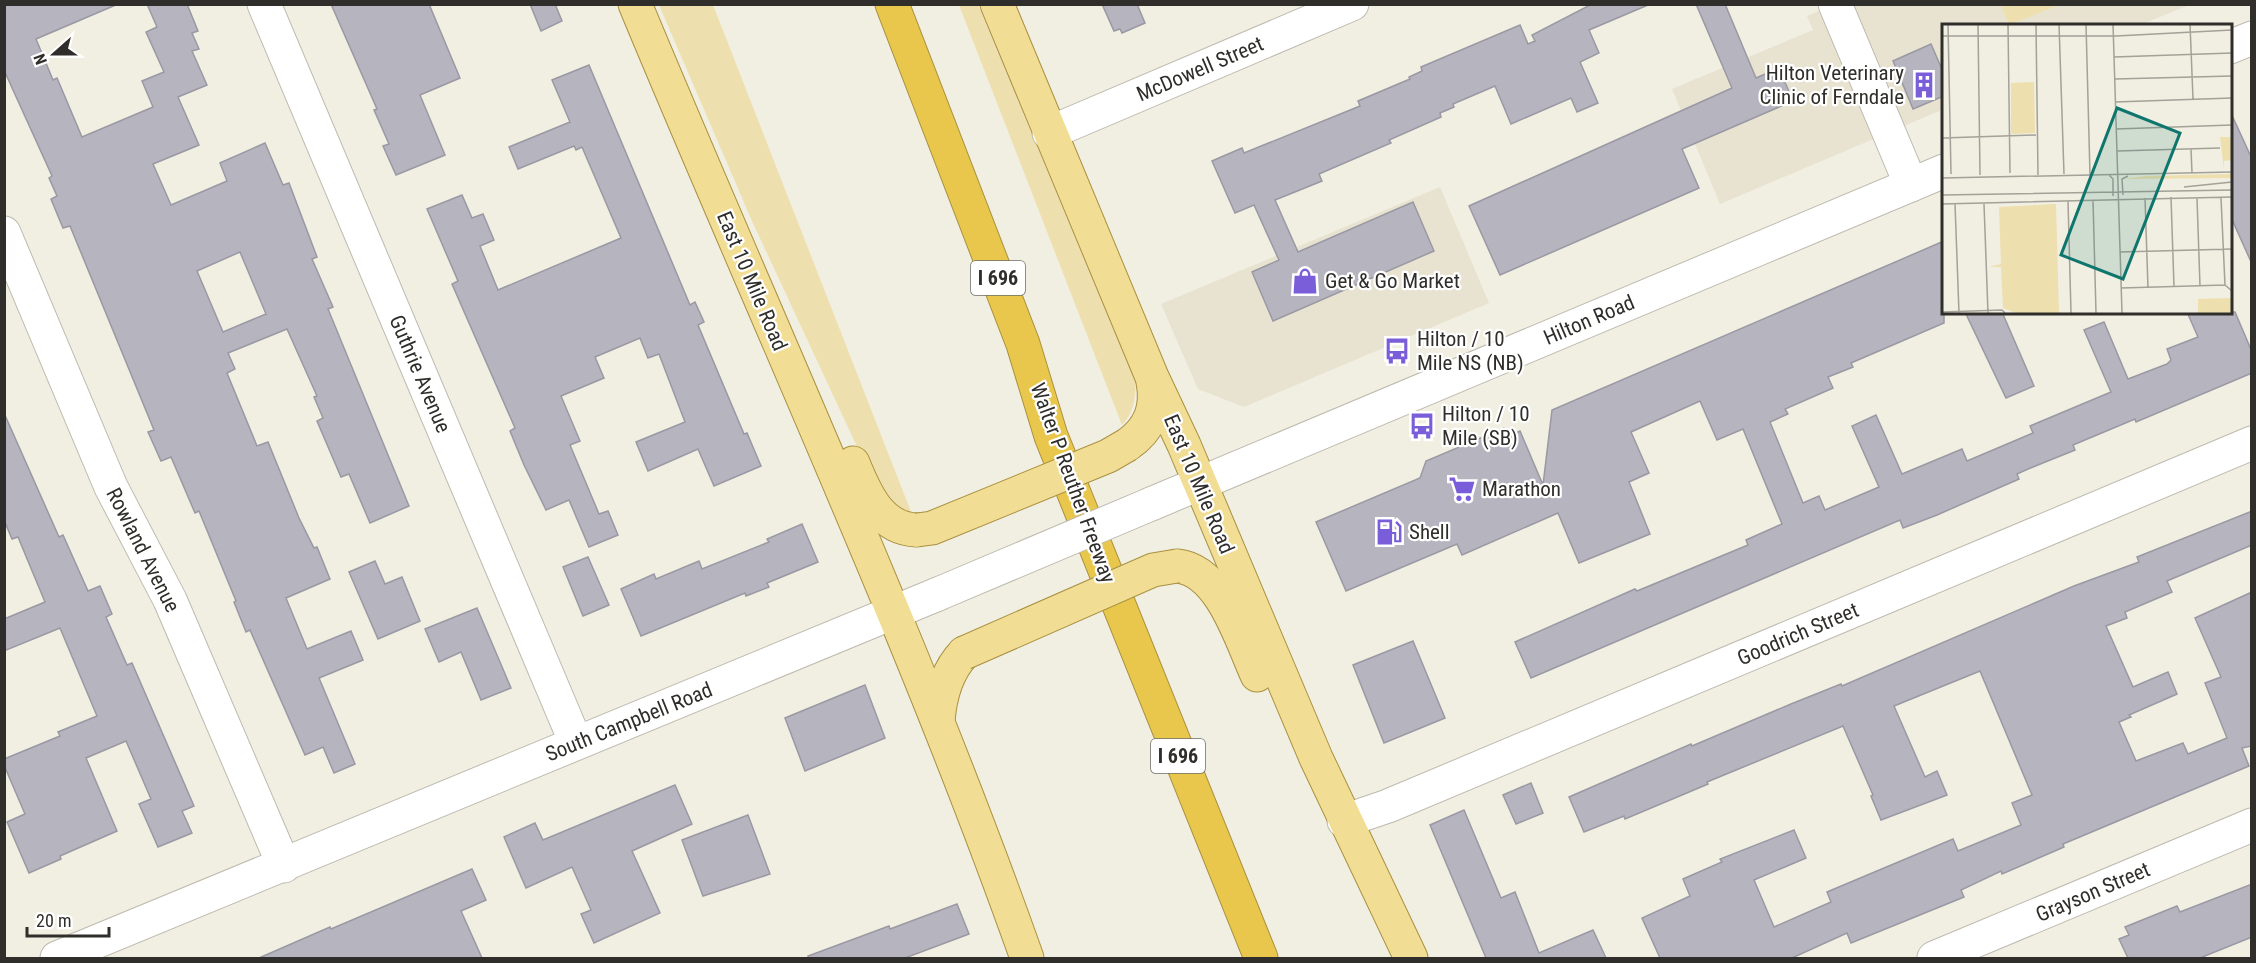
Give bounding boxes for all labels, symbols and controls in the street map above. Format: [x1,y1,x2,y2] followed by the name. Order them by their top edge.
[24,24,84,84] north arrow
[1942,24,2232,314] inset map
[1133,32,1267,106] street label: McDowell Street
[30,51,51,67] text: N
[1760,61,1904,109] place label: Hilton Veterinary Clinic of Ferndale
[1909,70,1939,100] building icon: Hilton Veterinary Clinic of Ferndale
[712,208,792,354] street label: East 10 Mile Road
[971,261,1025,295] road number: I 696
[1290,266,1320,296] shop icon: Get & Go Market
[1325,269,1460,293] place label: Get & Go Market
[1540,290,1638,350] street label: Hilton Road
[384,312,456,436] street label: Guthrie Avenue
[1417,327,1524,375] place label: Hilton / 10 Mile NS (NB)
[1382,336,1412,366] bus stop icon: Hilton / 10 Mile NS (NB)
[1026,380,1120,586] street label: Walter P Reuther Freeway
[1442,402,1530,450] place label: Hilton / 10 Mile (SB)
[1159,411,1239,557] street label: East 10 Mile Road
[1407,411,1437,441] bus stop icon: Hilton / 10 Mile (SB)
[1447,474,1477,504] supermarket icon: Marathon
[1482,477,1561,501] place label: Marathon
[101,484,185,616] street label: Rowland Avenue
[1374,517,1404,547] fuel station icon: Shell
[1409,520,1450,544] place label: Shell
[1734,598,1862,670] street label: Goodrich Street
[542,678,716,766] street label: South Campbell Road
[1151,739,1205,773] road number: I 696
[2032,857,2154,927] street label: Grayson Street
[27,900,110,938] scale bar
[36,910,71,931] text: 20 m

